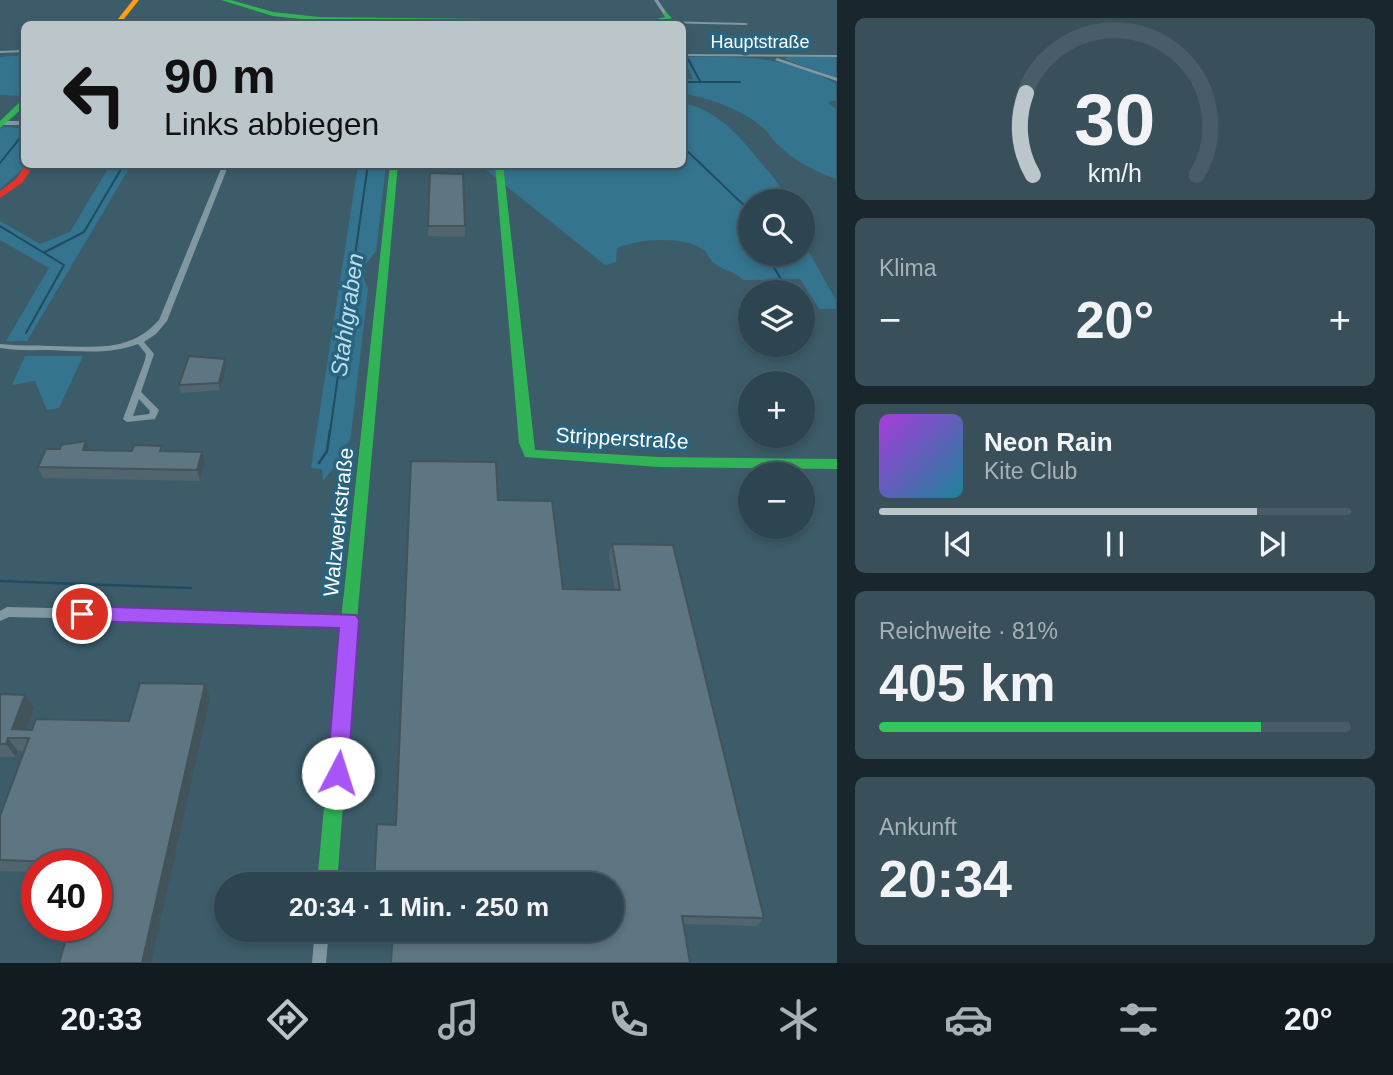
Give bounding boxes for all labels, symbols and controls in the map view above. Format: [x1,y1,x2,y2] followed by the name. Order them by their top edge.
[710,32,810,52] street label: Hauptstraße
[49,49,140,140] icon: left
[164,49,276,103] text: 90 m
[1075,79,1155,160] text: 30
[164,106,379,142] text: Links abbiegen
[1088,159,1142,187] text: km/h
[738,189,815,539] map controls
[738,189,815,266] button: search
[325,252,369,378] water label: Stahlgraben
[879,255,937,281] text: Klima
[738,280,815,357] button: layers
[1076,291,1154,349] text: 20°
[879,299,901,341] text: −
[1329,299,1351,341] text: +
[738,371,815,448] button: +
[555,423,689,453] street label: Stripperstraße
[984,427,1113,457] text: Neon Rain
[319,446,357,598] street label: Walzwerkstraße
[984,458,1077,484] text: Kite Club
[738,462,815,539] button: −
[939,525,977,563] icon: previous
[1096,525,1134,563] icon: pause
[1253,525,1291,563] icon: next
[52,584,112,644] pin
[63,595,101,633] icon: arrive
[879,618,1058,644] text: Reichweite · 81%
[879,654,1055,712] text: 405 km
[301,736,375,810] position arrow
[879,814,957,840] text: Ankunft
[21,850,112,941] speed limit sign: 40
[879,850,1012,908] text: 20:34
[289,892,549,922] text: 20:34 · 1 Min. · 250 m
[263,995,312,1044] icon: directions
[434,995,483,1044] icon: music
[604,995,653,1044] icon: phone
[774,995,823,1044] icon: climate
[944,995,993,1044] icon: car
[1114,995,1163,1044] icon: filters
[61,1001,142,1037] text: 20:33
[1284,1001,1332,1037] text: 20°

